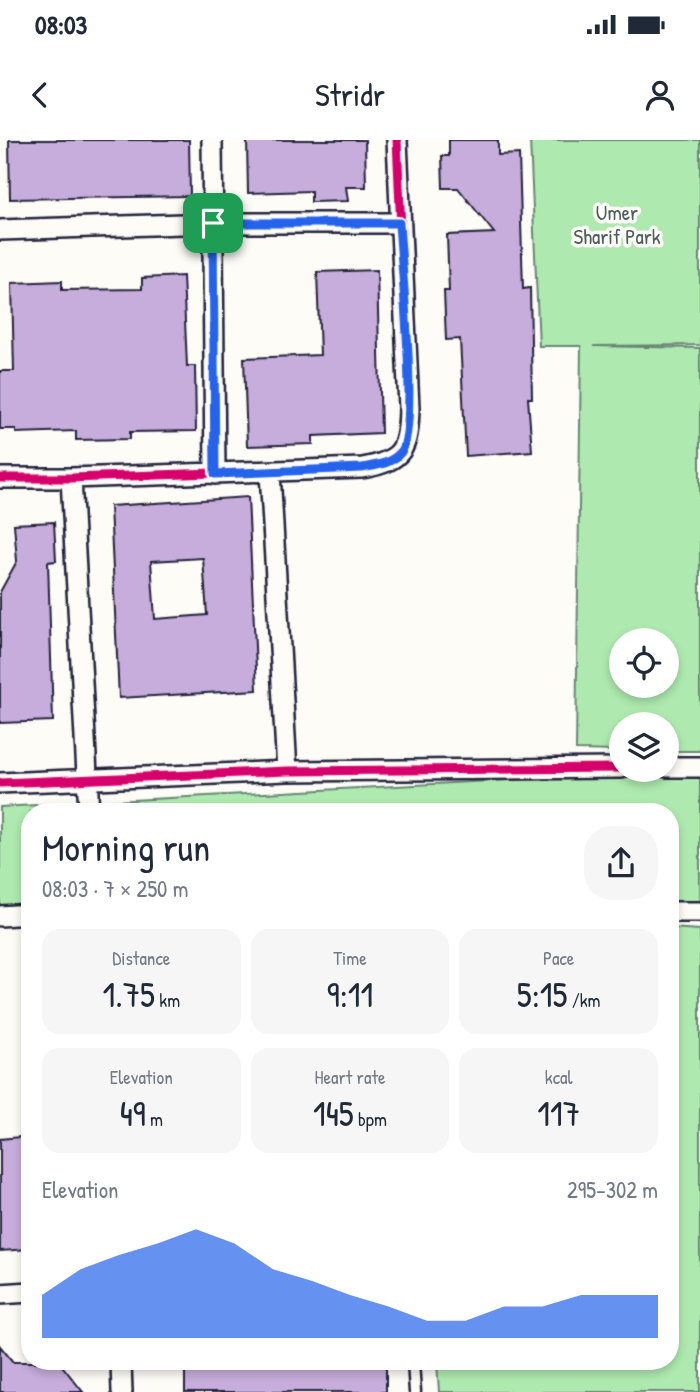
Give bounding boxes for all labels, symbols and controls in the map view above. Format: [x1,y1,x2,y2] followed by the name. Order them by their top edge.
[35,7,87,42] text: 08:03
[315,73,385,116] text: Stridr
[21,76,59,114] icon: back
[641,76,679,114] icon: person
[183,193,243,253] pin
[574,198,661,251] park label: Umer Sharif Park
[194,204,232,242] icon: arrive
[609,628,679,782] map controls
[609,628,679,698] button: locate
[609,712,679,782] button: layers
[42,821,210,873] text: Morning run
[584,826,658,900] button: share
[42,873,188,904] text: 08:03 · 7 × 250 m
[112,945,170,971] text: Distance
[333,945,367,971] text: Time
[543,945,574,971] text: Pace
[103,971,155,1018] text: 1.75
[327,971,373,1018] text: 9:11
[517,971,567,1018] text: 5:15
[155,987,180,1013] text: km
[567,987,600,1013] text: /km
[110,1064,173,1090] text: Elevation
[315,1064,385,1090] text: Heart rate
[545,1064,573,1090] text: kcal
[120,1090,146,1137] text: 49
[313,1090,354,1137] text: 145
[537,1090,580,1137] text: 117
[146,1106,163,1132] text: m
[354,1106,387,1132] text: bpm
[42,1174,118,1205] text: Elevation
[567,1174,658,1205] text: 295–302 m

